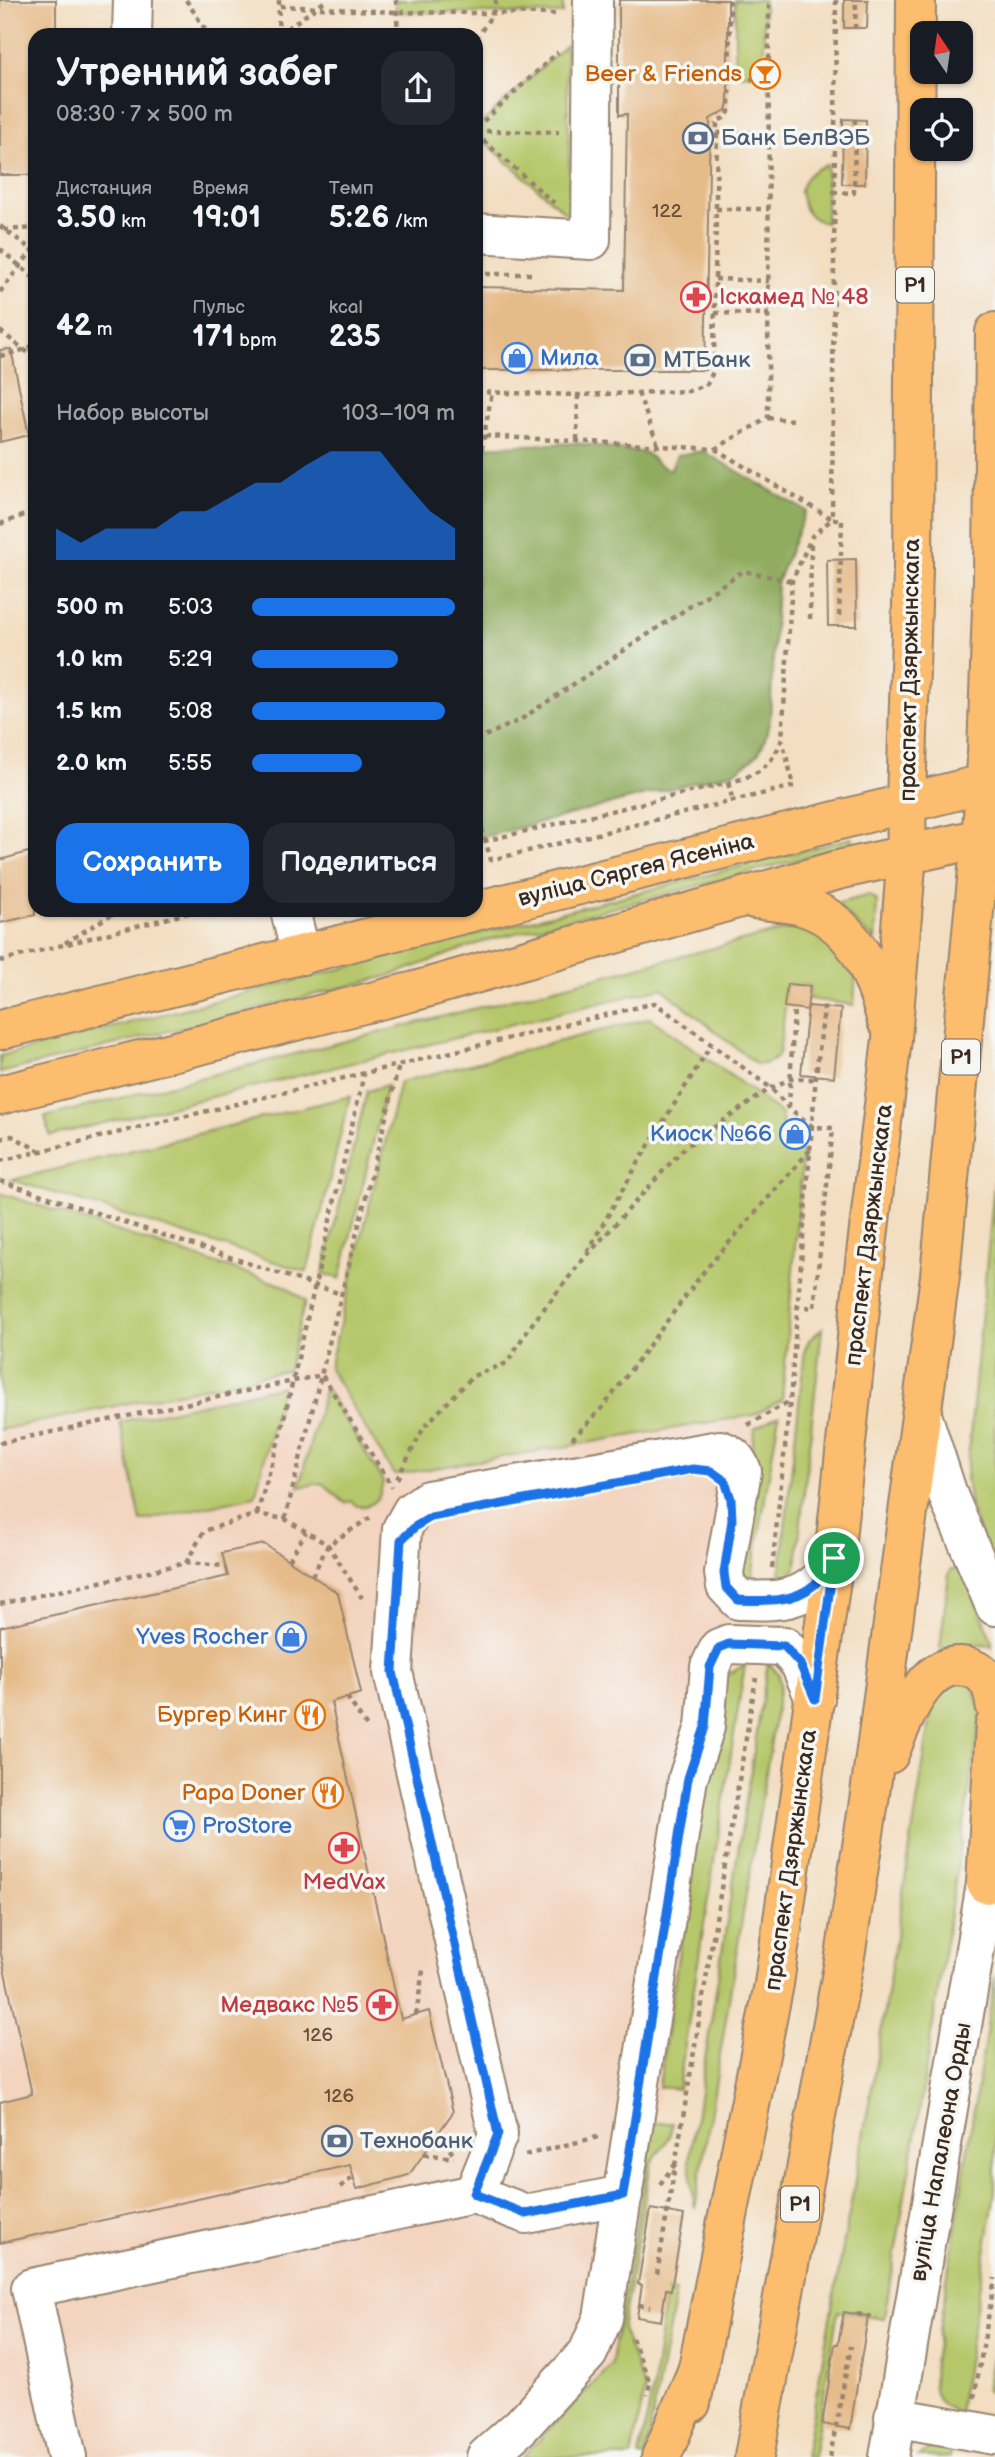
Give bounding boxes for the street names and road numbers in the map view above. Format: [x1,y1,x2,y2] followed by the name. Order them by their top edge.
[896,268,934,302] road number: Р1
[894,538,926,802] street label: праспект Дзяржынскага
[515,827,757,913] street label: вуліца Сяргея Ясеніна
[942,1040,980,1074] road number: Р1
[839,1102,899,1367] street label: праспект Дзяржынскага
[759,1727,823,1992] street label: праспект Дзяржынскага
[904,2020,978,2284] street label: вуліца Напалеона Орды
[781,2186,819,2222] road number: Р1

